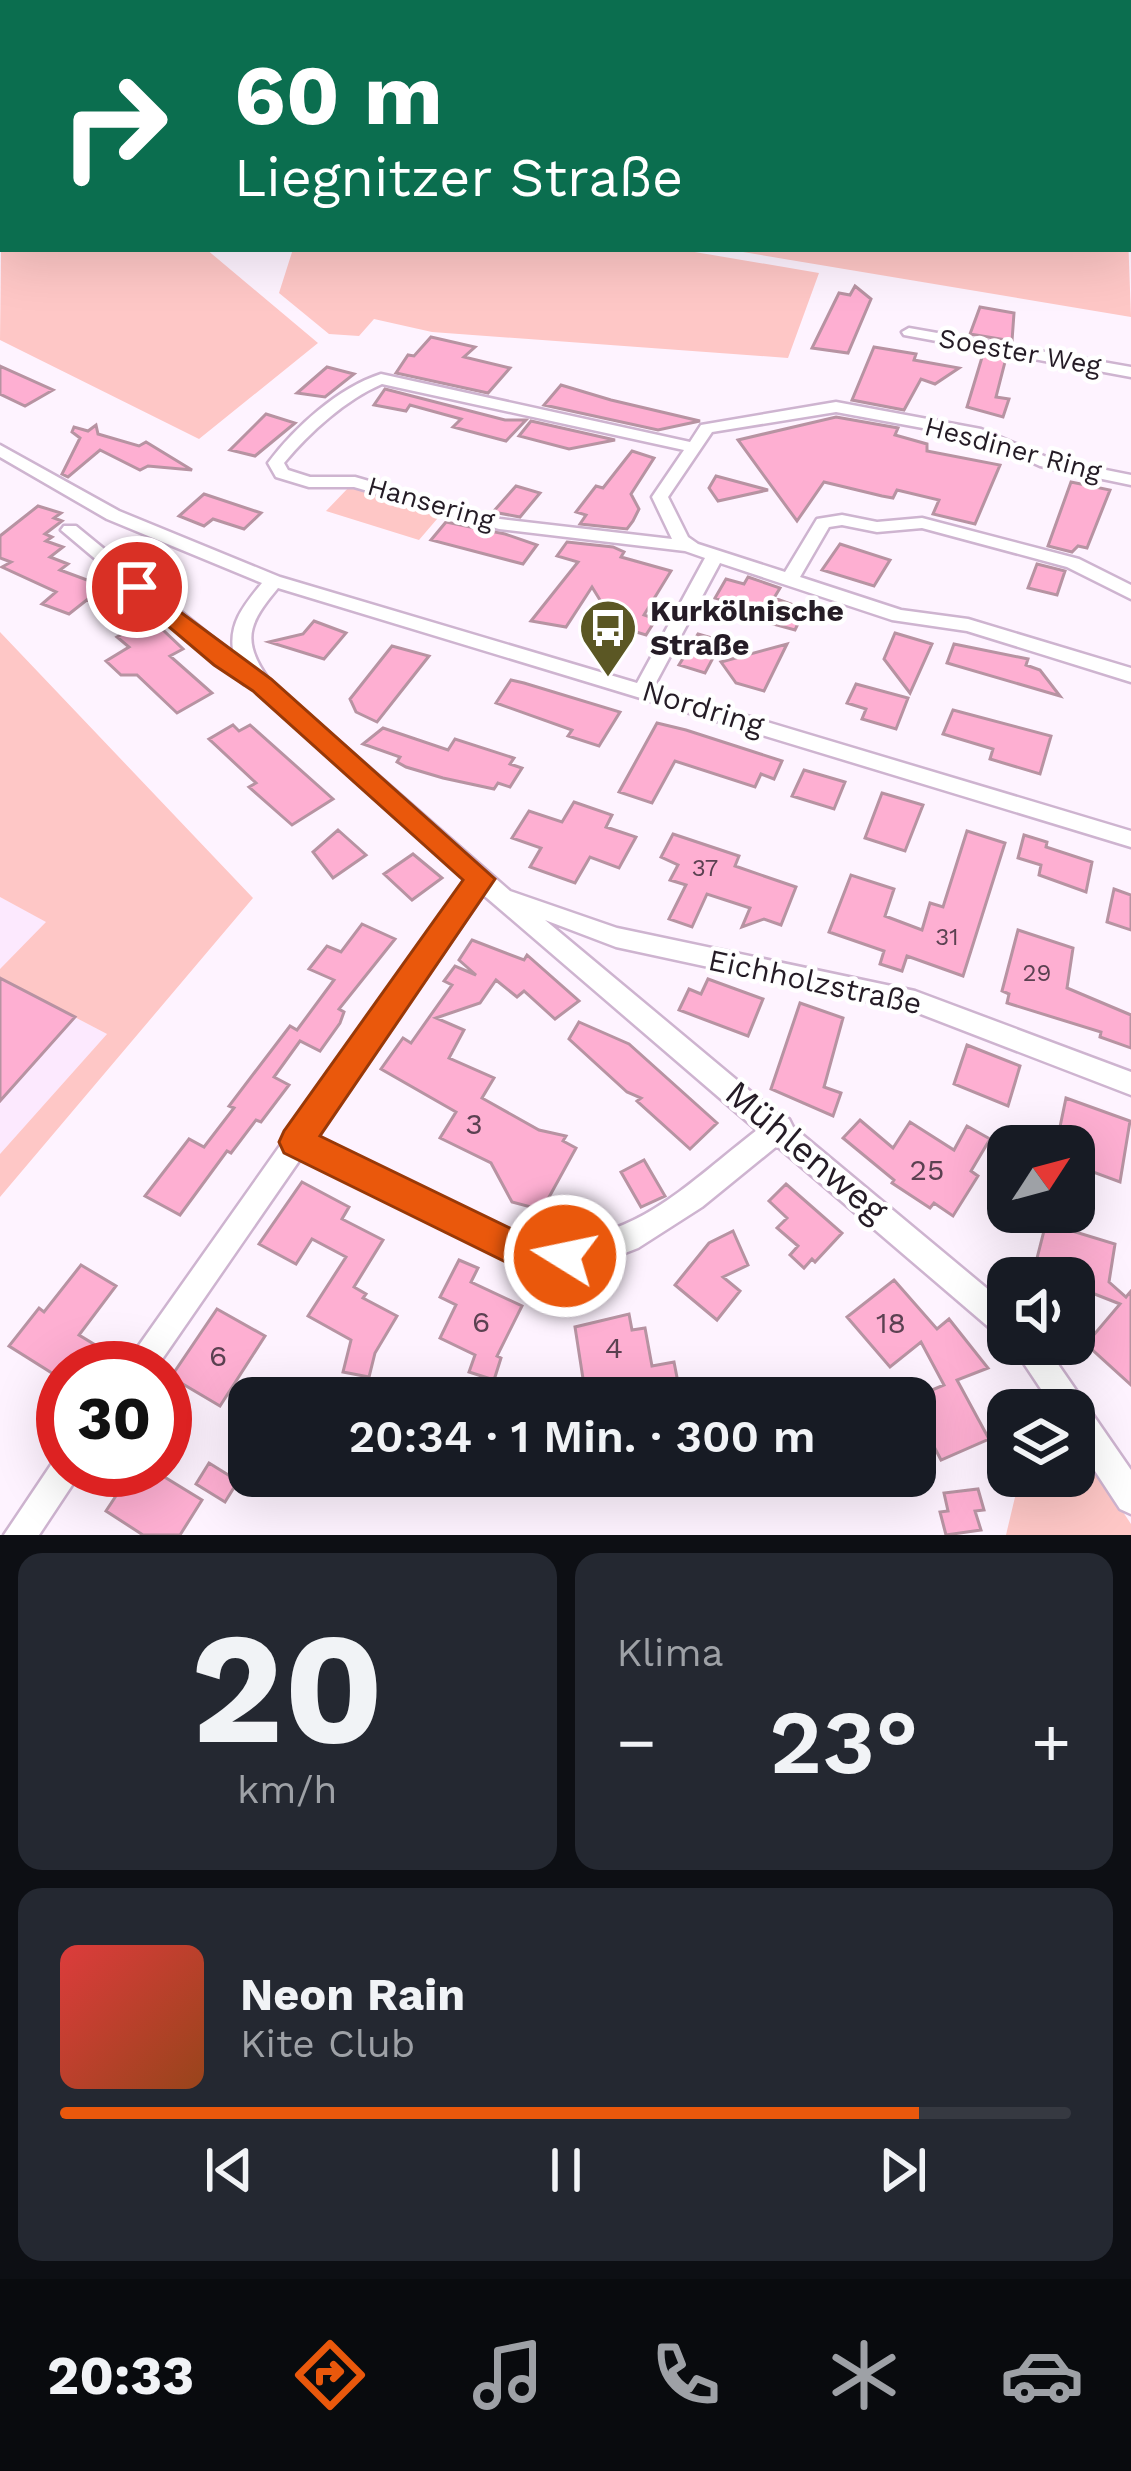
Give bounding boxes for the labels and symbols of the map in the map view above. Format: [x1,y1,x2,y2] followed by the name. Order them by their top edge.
[936,322,1104,382] street label: Soester Weg
[921,410,1105,488] street label: Hesdiner Ring
[364,470,499,537] street label: Hansering
[86,536,188,638] pin
[650,593,844,662] place label: Kurkölnische Straße
[577,597,639,679] bus stop icon: Kurkölnische Straße
[638,672,768,743] street label: Nordring
[692,854,718,882] house number: 37
[935,923,959,951] house number: 31
[705,942,925,1021] street label: Eichholzstraße
[1023,959,1051,987] house number: 29
[717,1072,896,1232] street label: Mühlenweg
[465,1106,483,1141] house number: 3
[987,1125,1095,1233] north arrow
[910,1152,944,1187] house number: 25
[502,1193,628,1319] position arrow
[472,1304,490,1339] house number: 6
[876,1305,906,1340] house number: 18
[605,1330,623,1365] house number: 4
[209,1338,227,1373] house number: 6
[36,1341,192,1497] speed limit sign: 30

